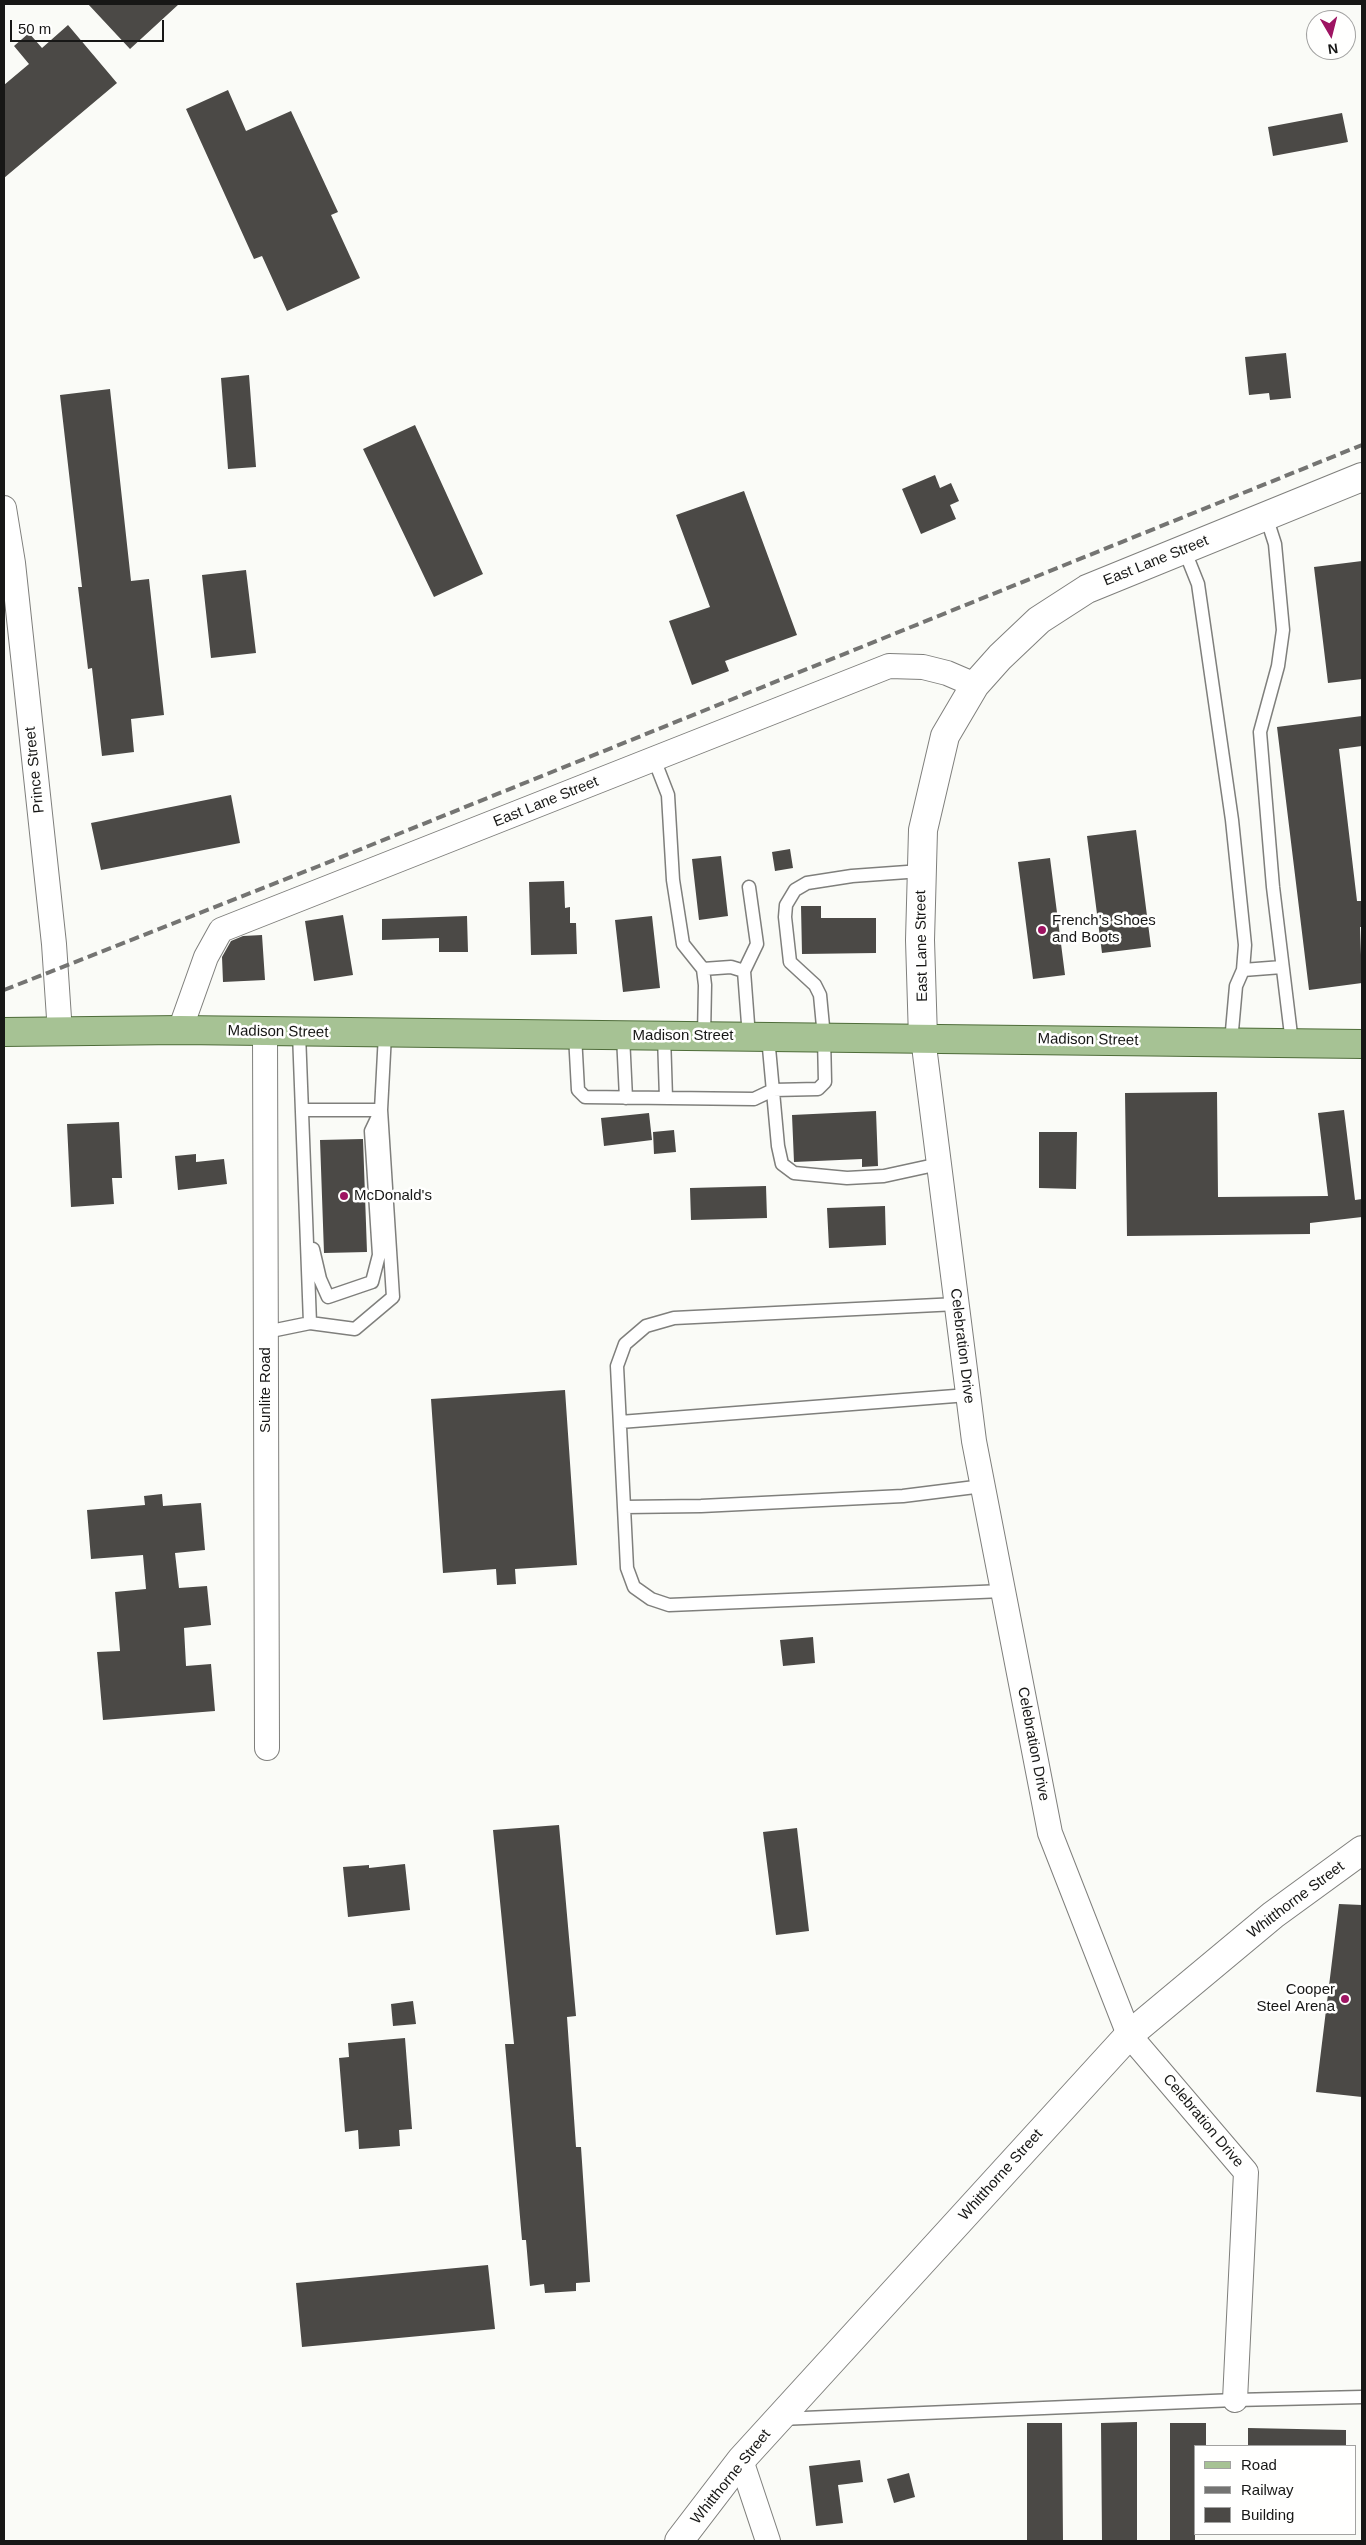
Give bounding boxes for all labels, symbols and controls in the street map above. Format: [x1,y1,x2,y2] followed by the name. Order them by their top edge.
[12,10,166,42] scale bar
[1306,10,1356,60] north arrow
[18,20,51,37] text: 50 m
[1327,40,1339,57] text: N
[1101,532,1211,590] street label: East Lane Street
[22,726,48,814] street label: Prince Street
[491,773,601,831] street label: East Lane Street
[912,890,932,1002] street label: East Lane Street
[1052,912,1156,947] place label: French's Shoes and Boots
[1036,924,1048,936] marker: French's Shoes and Boots
[227,1022,329,1042] street label: Madison Street
[633,1027,733,1045] street label: Madison Street
[1037,1030,1139,1050] street label: Madison Street
[354,1187,432,1205] place label: McDonald's
[338,1190,350,1202] marker: McDonald's
[946,1287,978,1405] street label: Celebration Drive
[257,1347,275,1433] street label: Sunlite Road
[1013,1685,1053,1803] street label: Celebration Drive
[1244,1858,1348,1942] street label: Whitthorne Street
[1257,1981,1335,2016] place label: Cooper Steel Arena
[1339,1993,1351,2005] marker: Cooper Steel Arena
[1159,2071,1247,2171] street label: Celebration Drive
[955,2126,1047,2224] street label: Whitthorne Street
[687,2426,775,2528] street label: Whitthorne Street
[1194,2445,1356,2535] legend
[1241,2456,1277,2473] text: Road
[1241,2481,1294,2498] text: Railway
[1241,2506,1294,2523] text: Building

